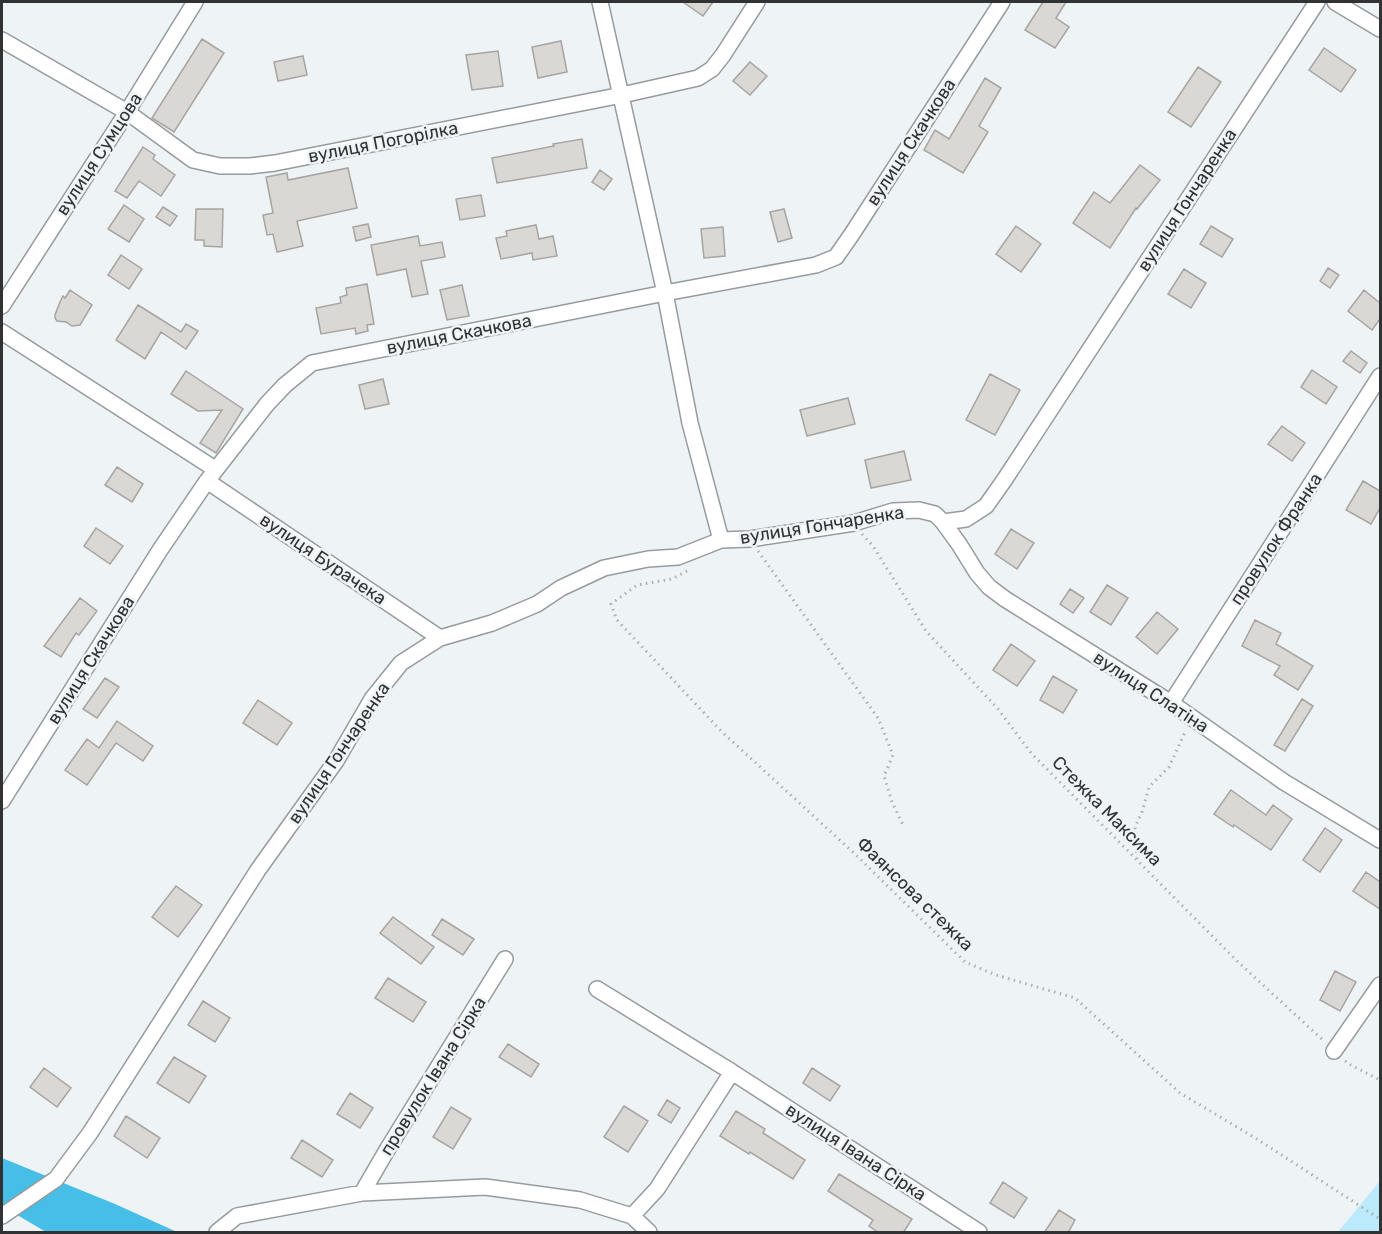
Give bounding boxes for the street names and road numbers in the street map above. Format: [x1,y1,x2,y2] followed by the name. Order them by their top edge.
[862,74,960,210] street label: вулиця Скачкова
[51,89,147,219] street label: вулиця Сумцова
[306,117,460,167] street label: вулиця Погорілка
[1133,124,1241,276] street label: вулиця Гончаренка
[385,309,533,359] street label: вулиця Скачкова
[1225,469,1327,609] street label: провулок Франка
[738,501,906,549] street label: вулиця Гончаренка
[256,509,390,609] street label: вулиця Бурачека
[43,592,139,728] street label: вулиця Скачкова
[1089,647,1213,737] street label: вулиця Слатіна
[284,678,394,828] street label: вулиця Гончаренка
[1048,752,1166,870] street label: Стежка Максима
[852,833,978,955] street label: Фаянсова стежка
[375,993,491,1159] street label: провулок Івана Сірка
[782,1098,930,1206] street label: вулиця Івана Сірка

